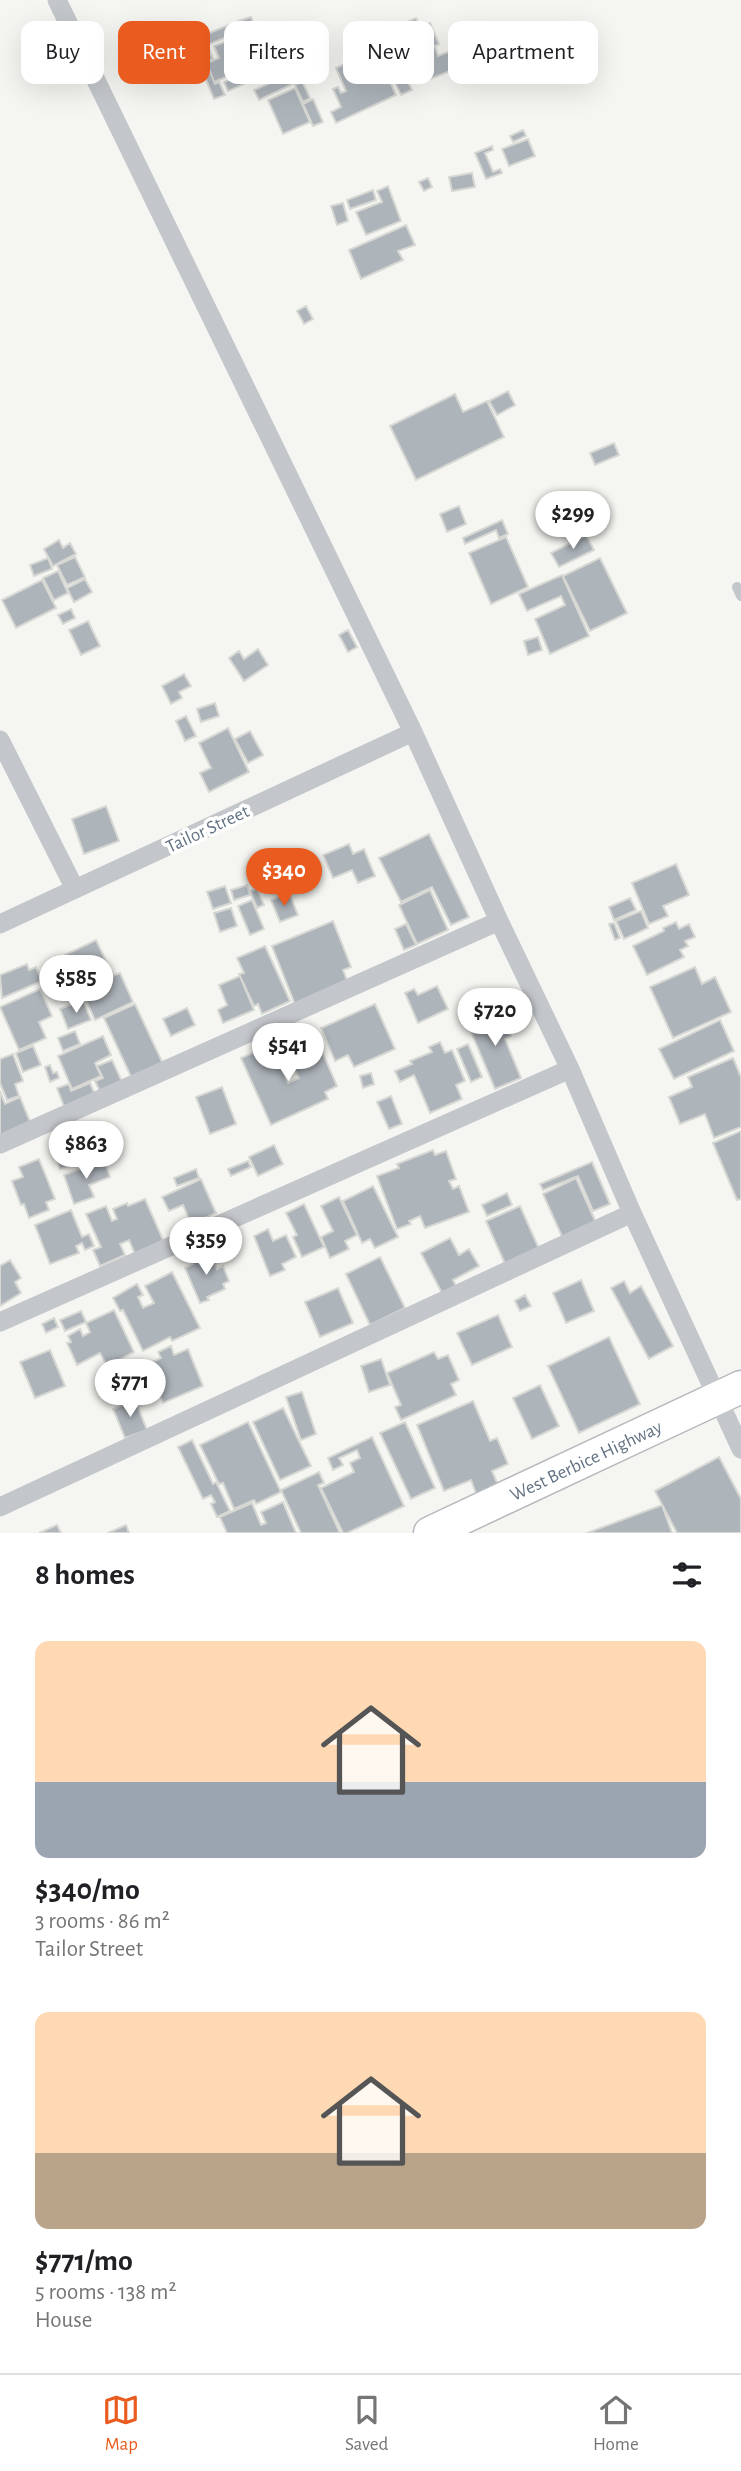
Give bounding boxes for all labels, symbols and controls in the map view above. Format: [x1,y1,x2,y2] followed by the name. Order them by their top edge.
[21,21,104,84] chip: Buy
[118,21,210,84] chip: Rent
[224,21,329,84] chip: Filters
[343,21,434,84] chip: New
[448,21,598,84] chip: Apartment
[532,491,614,551] pin: $299
[551,502,595,525] text: $299
[163,802,252,857] street label: Tailor Street
[243,848,325,908] pin: $340
[262,859,306,882] text: $340
[35,956,117,1015] pin: $585
[55,966,97,989] text: $585
[454,988,536,1048] pin: $720
[473,999,517,1022] text: $720
[247,1024,329,1083] pin: $541
[268,1034,308,1057] text: $541
[45,1122,127,1181] pin: $863
[65,1132,107,1155] text: $863
[165,1218,247,1277] pin: $359
[185,1228,227,1251] text: $359
[89,1360,171,1419] pin: $771
[111,1370,149,1393] text: $771
[507,1418,665,1505] street label: West Berbice Highway
[668,1556,706,1594] icon: filters
[35,1560,135,1590] text: 8 homes
[308,1687,434,1813] icon: home
[35,1875,140,1905] text: $340/mo
[35,1910,170,1933] text: 3 rooms · 86 m²
[35,1938,143,1961] text: Tailor Street
[308,2058,434,2184] icon: home
[35,2246,133,2276] text: $771/mo
[35,2281,176,2304] text: 5 rooms · 138 m²
[35,2309,92,2332] text: House
[102,2391,140,2456] tab: Map
[345,2391,388,2456] tab: Saved
[593,2391,639,2456] tab: Home

